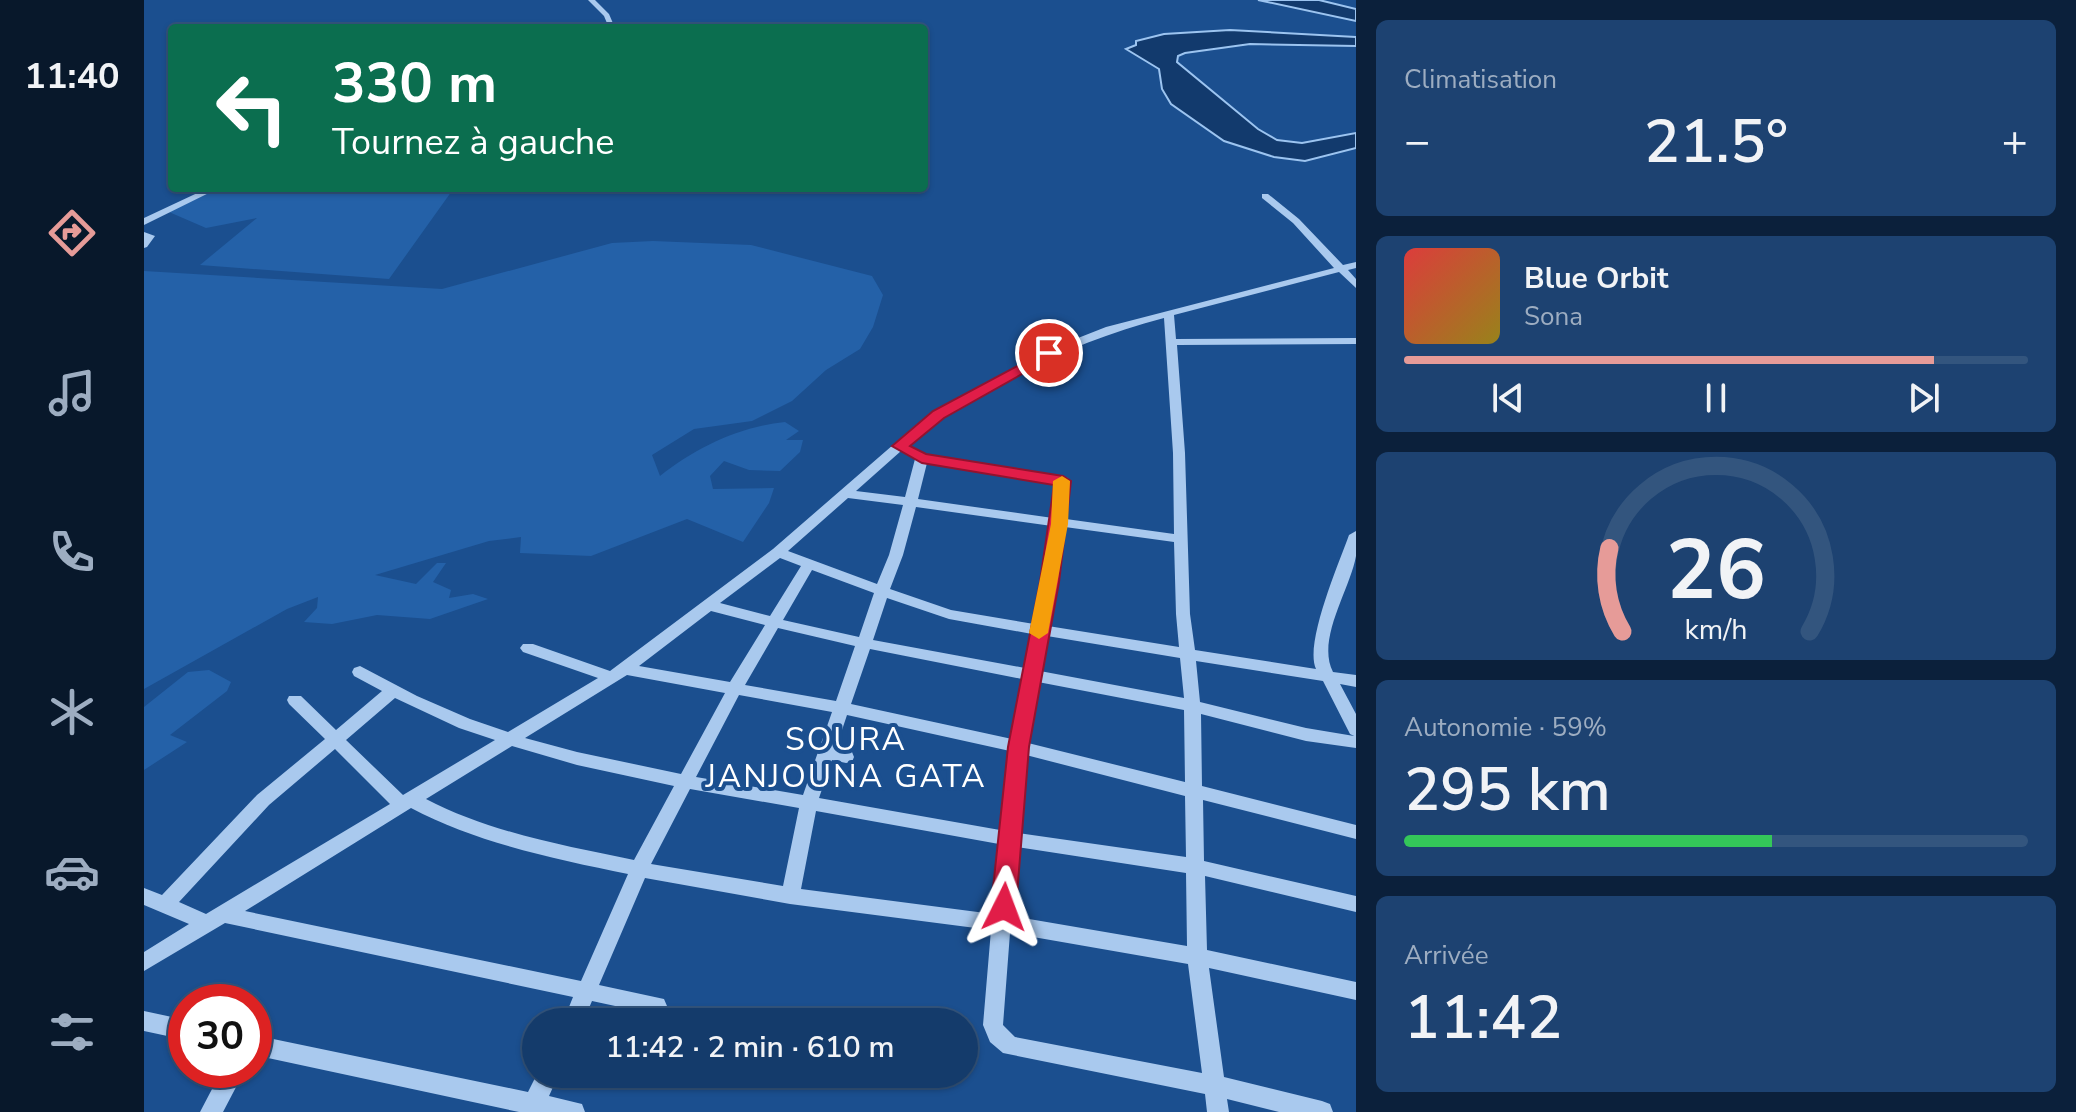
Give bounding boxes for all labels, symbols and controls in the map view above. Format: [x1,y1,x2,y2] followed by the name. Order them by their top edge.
[332,45,497,122] text: 330 m
[24,52,120,101] text: 11:40
[200,56,304,160] icon: left
[1404,62,1557,97] text: Climatisation
[1644,101,1788,183] text: 21.5°
[1404,112,1430,172] text: −
[2002,112,2028,172] text: +
[332,118,614,167] text: Tournez à gauche
[44,205,100,261] icon: directions
[1524,258,1668,299] text: Blue Orbit
[1524,299,1583,334] text: Sona
[1015,319,1083,387] pin
[1027,331,1071,375] icon: arrive
[44,365,100,421] icon: music
[1486,376,1530,420] icon: previous
[1694,376,1738,420] icon: pause
[1902,376,1946,420] icon: next
[1666,514,1766,627] text: 26
[44,524,100,580] icon: phone
[1685,610,1747,649] text: km/h
[44,684,100,740] icon: climate
[1404,710,1607,745] text: Autonomie · 59%
[704,718,987,798] district label: SOURA JANJOUNA GATA
[1404,749,1611,831] text: 295 km
[44,844,100,900] icon: car
[962,865,1046,949] position arrow
[1404,938,1488,973] text: Arrivée
[1404,977,1562,1059] text: 11:42
[168,984,272,1088] speed limit sign: 30
[44,1004,100,1060] icon: filters
[605,1027,895,1068] text: 11:42 · 2 min · 610 m

